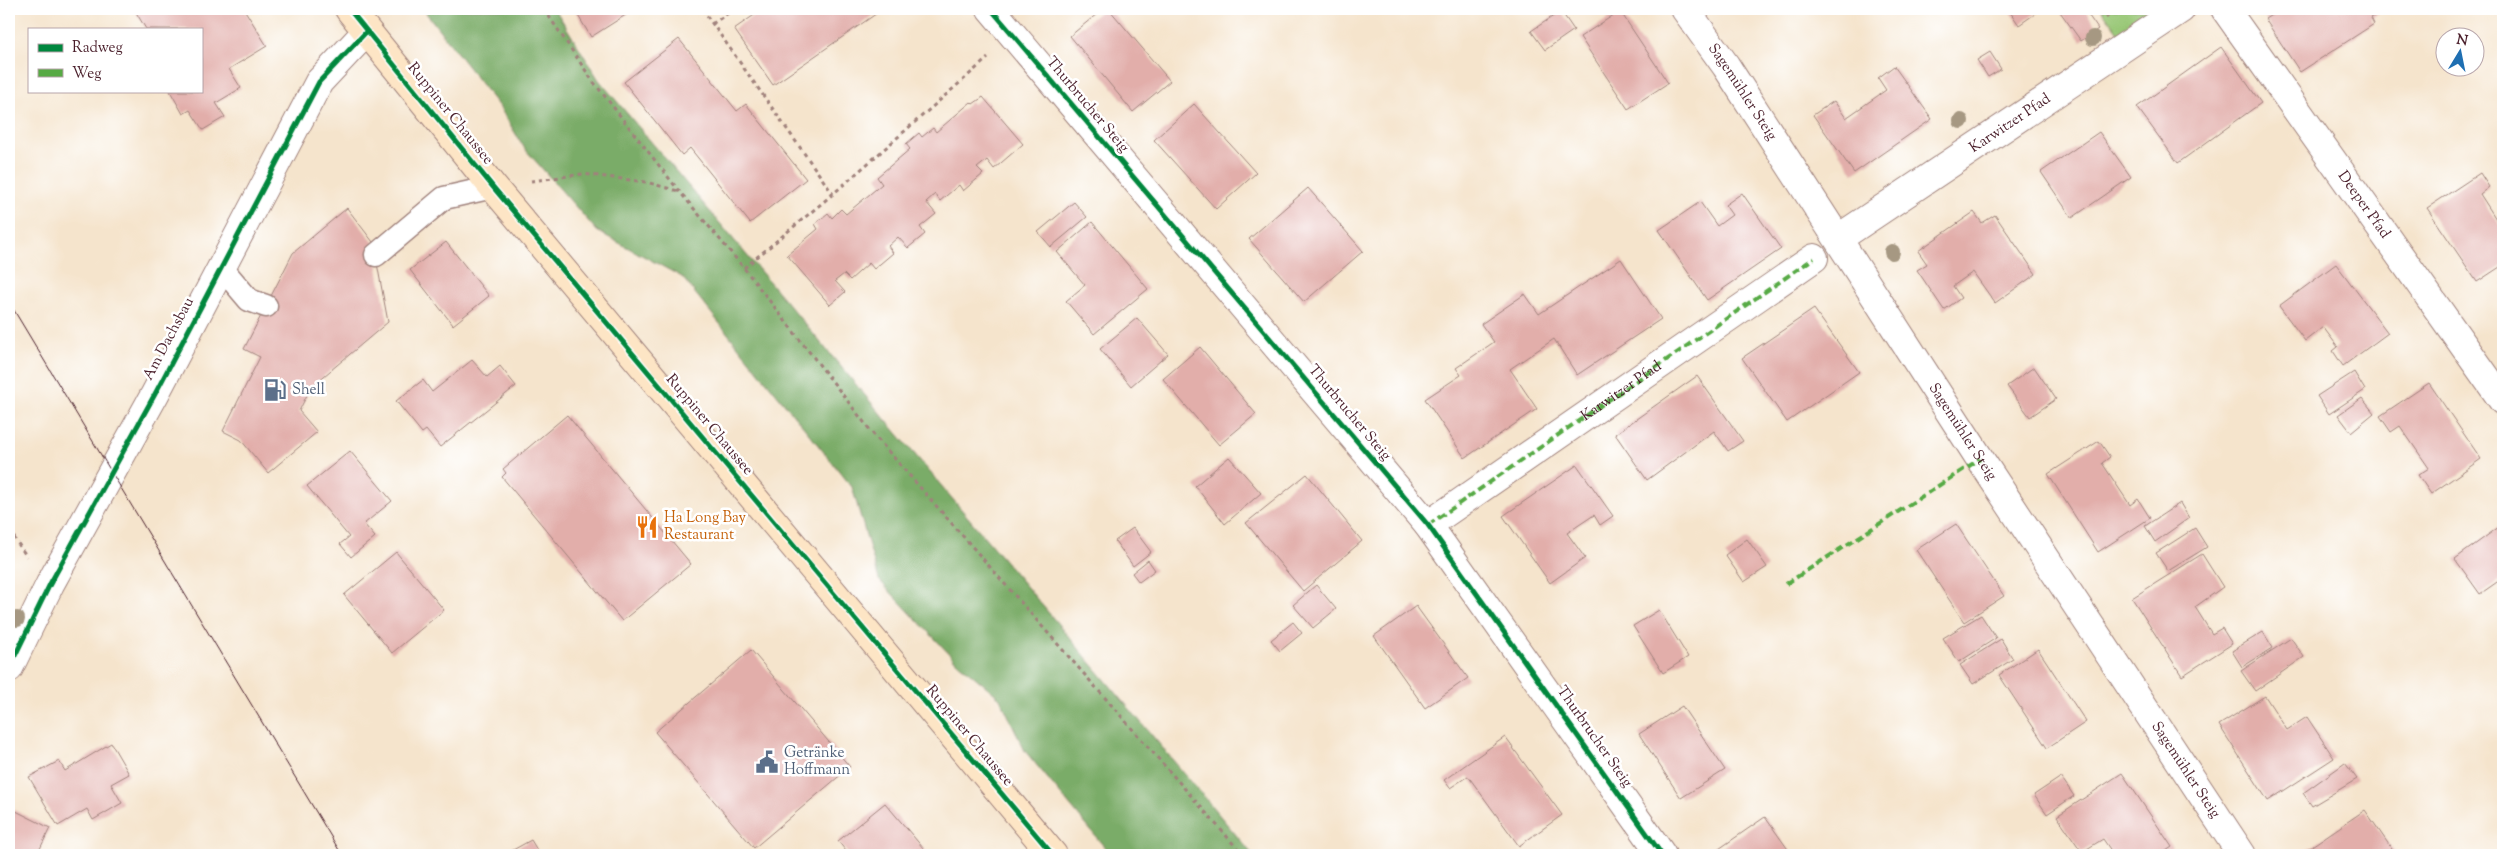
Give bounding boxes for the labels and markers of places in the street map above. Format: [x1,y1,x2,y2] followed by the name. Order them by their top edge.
[262,377,288,403] fuel station icon: Shell
[292,380,325,401] place label: Shell
[664,508,747,546] place label: Ha Long Bay Restaurant
[634,514,660,540] restaurant icon: Ha Long Bay Restaurant
[784,743,850,781] place label: Getränke Hoffmann
[754,749,780,775] public building icon: Getränke Hoffmann

